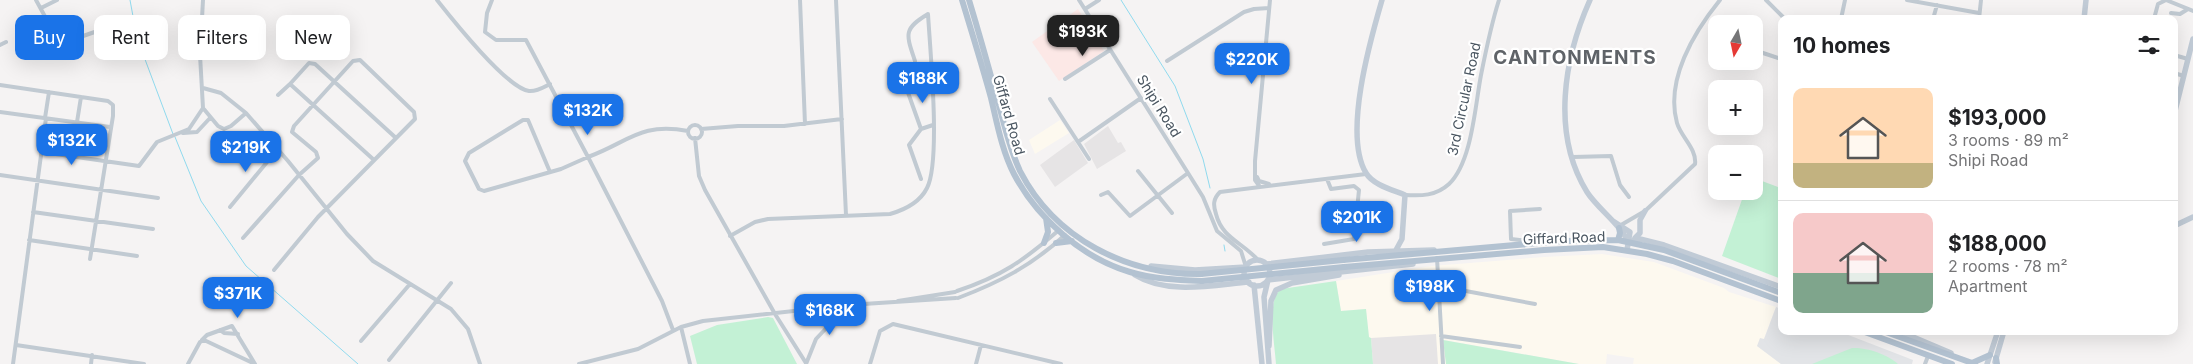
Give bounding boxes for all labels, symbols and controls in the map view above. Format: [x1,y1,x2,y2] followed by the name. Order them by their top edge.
[15,15,84,60] chip: Buy
[94,15,168,60] chip: Rent
[178,15,266,60] chip: Filters
[276,15,350,60] chip: New
[1048,15,1118,57] pin: $193K
[1708,15,1762,70] north arrow
[1708,15,1763,200] map controls
[1058,21,1108,41] text: $193K
[2135,31,2163,59] icon: filters
[1793,33,1891,58] text: 10 homes
[1443,41,1484,157] street label: 3rd Circular Road
[1217,42,1287,85] pin: $220K
[1493,46,1657,69] district label: CANTONMENTS
[1226,49,1278,69] text: $220K
[888,62,958,104] pin: $188K
[898,68,948,88] text: $188K
[1134,71,1185,140] street label: Shipi Road
[990,73,1029,157] street label: Giffard Road
[1708,80,1763,135] button: +
[553,94,623,136] pin: $132K
[563,100,613,120] text: $132K
[1948,105,2046,130] text: $193,000
[1833,108,1893,168] icon: home
[37,124,107,166] pin: $132K
[47,130,97,150] text: $132K
[211,130,281,173] pin: $219K
[1948,130,2069,150] text: 3 rooms · 89 m²
[221,137,271,157] text: $219K
[1708,145,1763,200] button: −
[1948,150,2028,170] text: Shipi Road
[1322,200,1392,243] pin: $201K
[1332,207,1382,227] text: $201K
[1522,228,1606,247] street label: Giffard Road
[1948,231,2047,256] text: $188,000
[1833,233,1893,293] icon: home
[1948,256,2068,276] text: 2 rooms · 78 m²
[1395,270,1465,312] pin: $198K
[203,276,273,319] pin: $371K
[1405,276,1455,296] text: $198K
[1948,276,2028,296] text: Apartment
[214,283,262,303] text: $371K
[795,294,865,336] pin: $168K
[805,300,855,320] text: $168K

